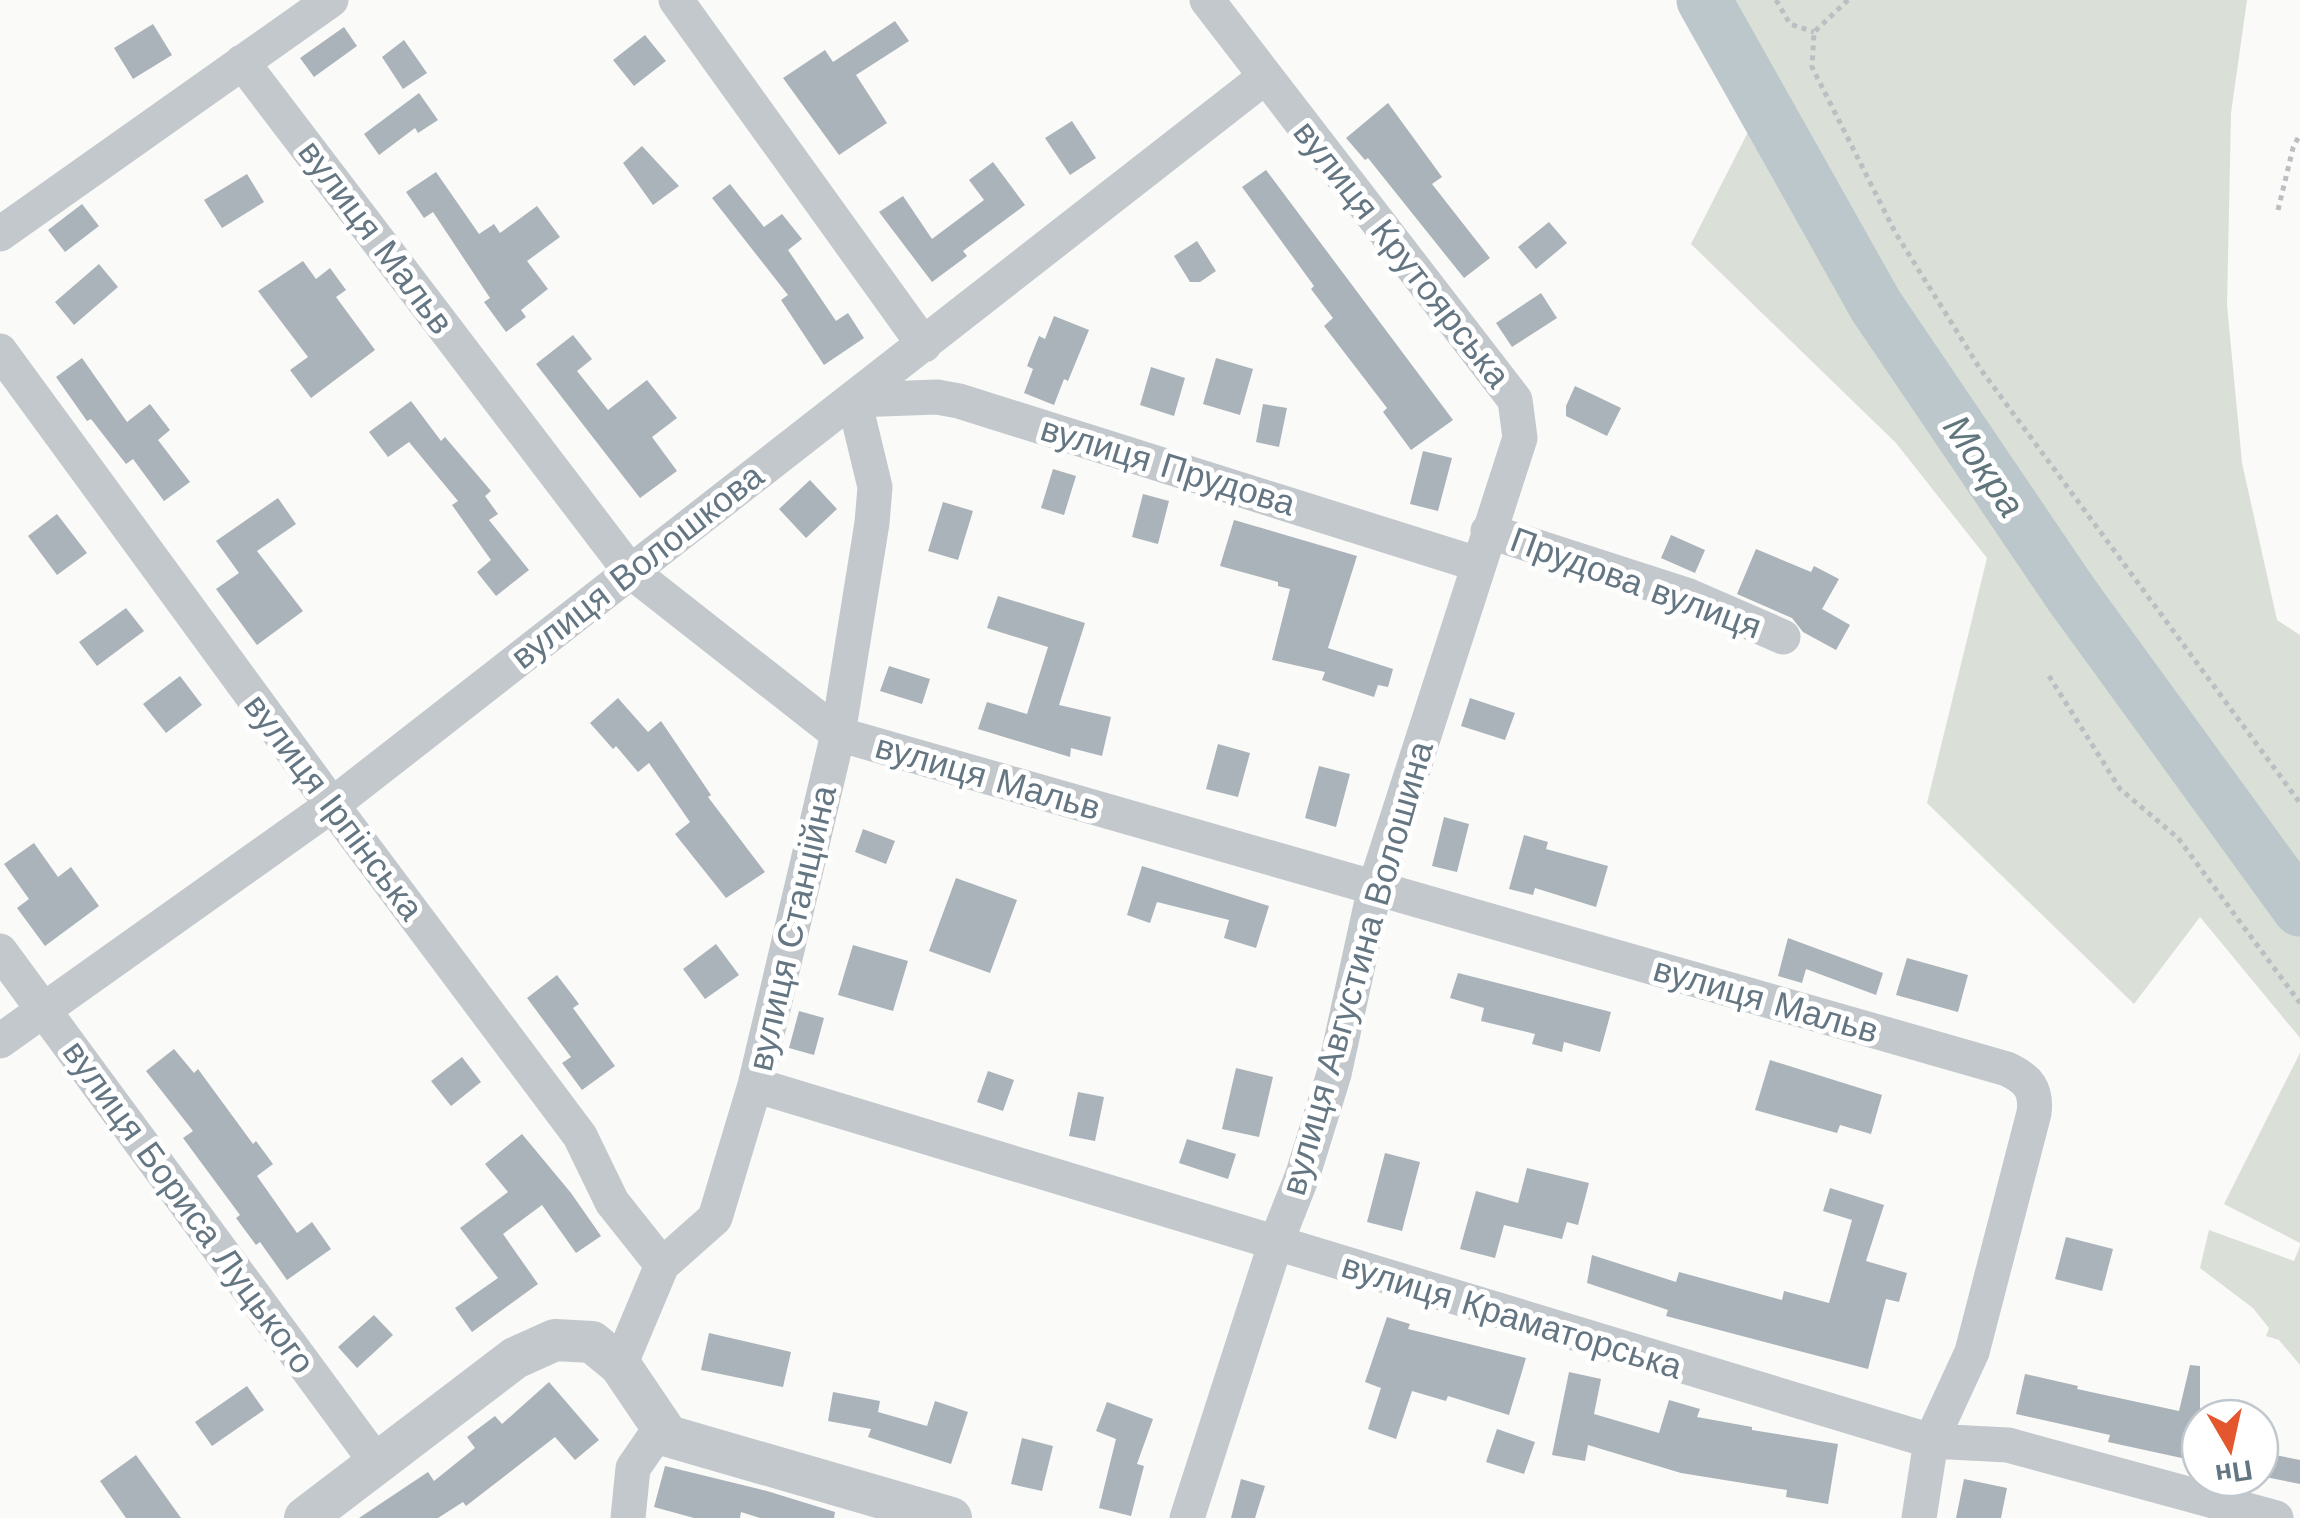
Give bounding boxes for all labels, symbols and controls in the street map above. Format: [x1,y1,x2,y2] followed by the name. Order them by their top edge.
[1285,112,1520,396] street label: вулиця Крутоярська
[289,132,463,342] street label: вулиця Мальв
[1036,407,1301,525] street label: вулиця Прудова
[1934,407,2034,525] water label: Мокра
[502,454,772,678] street label: вулиця Волошкова
[1505,518,1767,648] street label: Прудова вулиця
[235,686,433,929] street label: вулиця Ірпінська
[871,725,1105,829] street label: вулиця Мальв
[1272,736,1442,1200] street label: вулиця Августина Волошина
[739,781,845,1075] street label: вулиця Станційна
[1649,948,1883,1052] street label: вулиця Мальв
[54,1032,324,1382] street label: вулиця Бориса Луцького
[1337,1244,1688,1388] street label: вулиця Краматорська
[2180,1398,2280,1498] north arrow
[2213,1453,2255,1491] text: Пн

